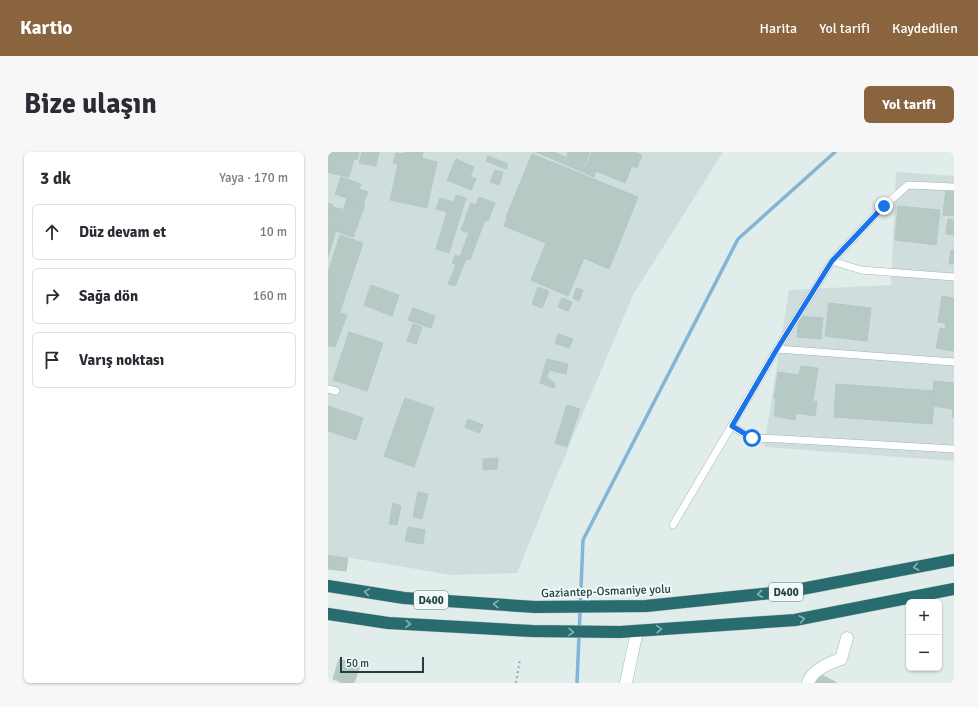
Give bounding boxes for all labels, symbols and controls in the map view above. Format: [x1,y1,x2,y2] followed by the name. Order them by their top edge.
[20,16,73,40] text: Kartio
[760,20,797,37] text: Harita
[819,20,870,37] text: Yol tarifi
[892,20,958,37] text: Kaydedilen
[864,86,954,123] button: Yol tarifi
[24,87,157,121] text: Bize ulaşın
[40,168,71,189] text: 3 dk
[219,170,288,186] text: Yaya · 170 m
[875,197,893,215] route end
[41,221,63,243] icon: ahead
[79,223,166,241] text: Düz devam et
[260,224,287,240] text: 10 m
[41,285,63,307] icon: right
[79,287,138,305] text: Sağa dön
[253,288,287,304] text: 160 m
[41,349,63,371] icon: arrive
[79,351,164,369] text: Varış noktası
[743,429,761,447] route start
[913,562,919,571] one-way arrow
[541,582,671,601] street label: Gaziantep-Osmaniye yolu
[769,583,803,601] road number: D400
[363,588,370,597] one-way arrow
[757,590,763,599] one-way arrow
[414,591,448,609] road number: D400
[906,599,942,671] map controls
[906,599,942,635] button: +
[493,600,499,609] one-way arrow
[799,615,805,623] one-way arrow
[405,620,411,628] one-way arrow
[656,625,662,634] one-way arrow
[568,627,574,636] one-way arrow
[906,635,942,671] button: −
[340,655,424,674] scale bar
[346,657,369,670] text: 50 m

